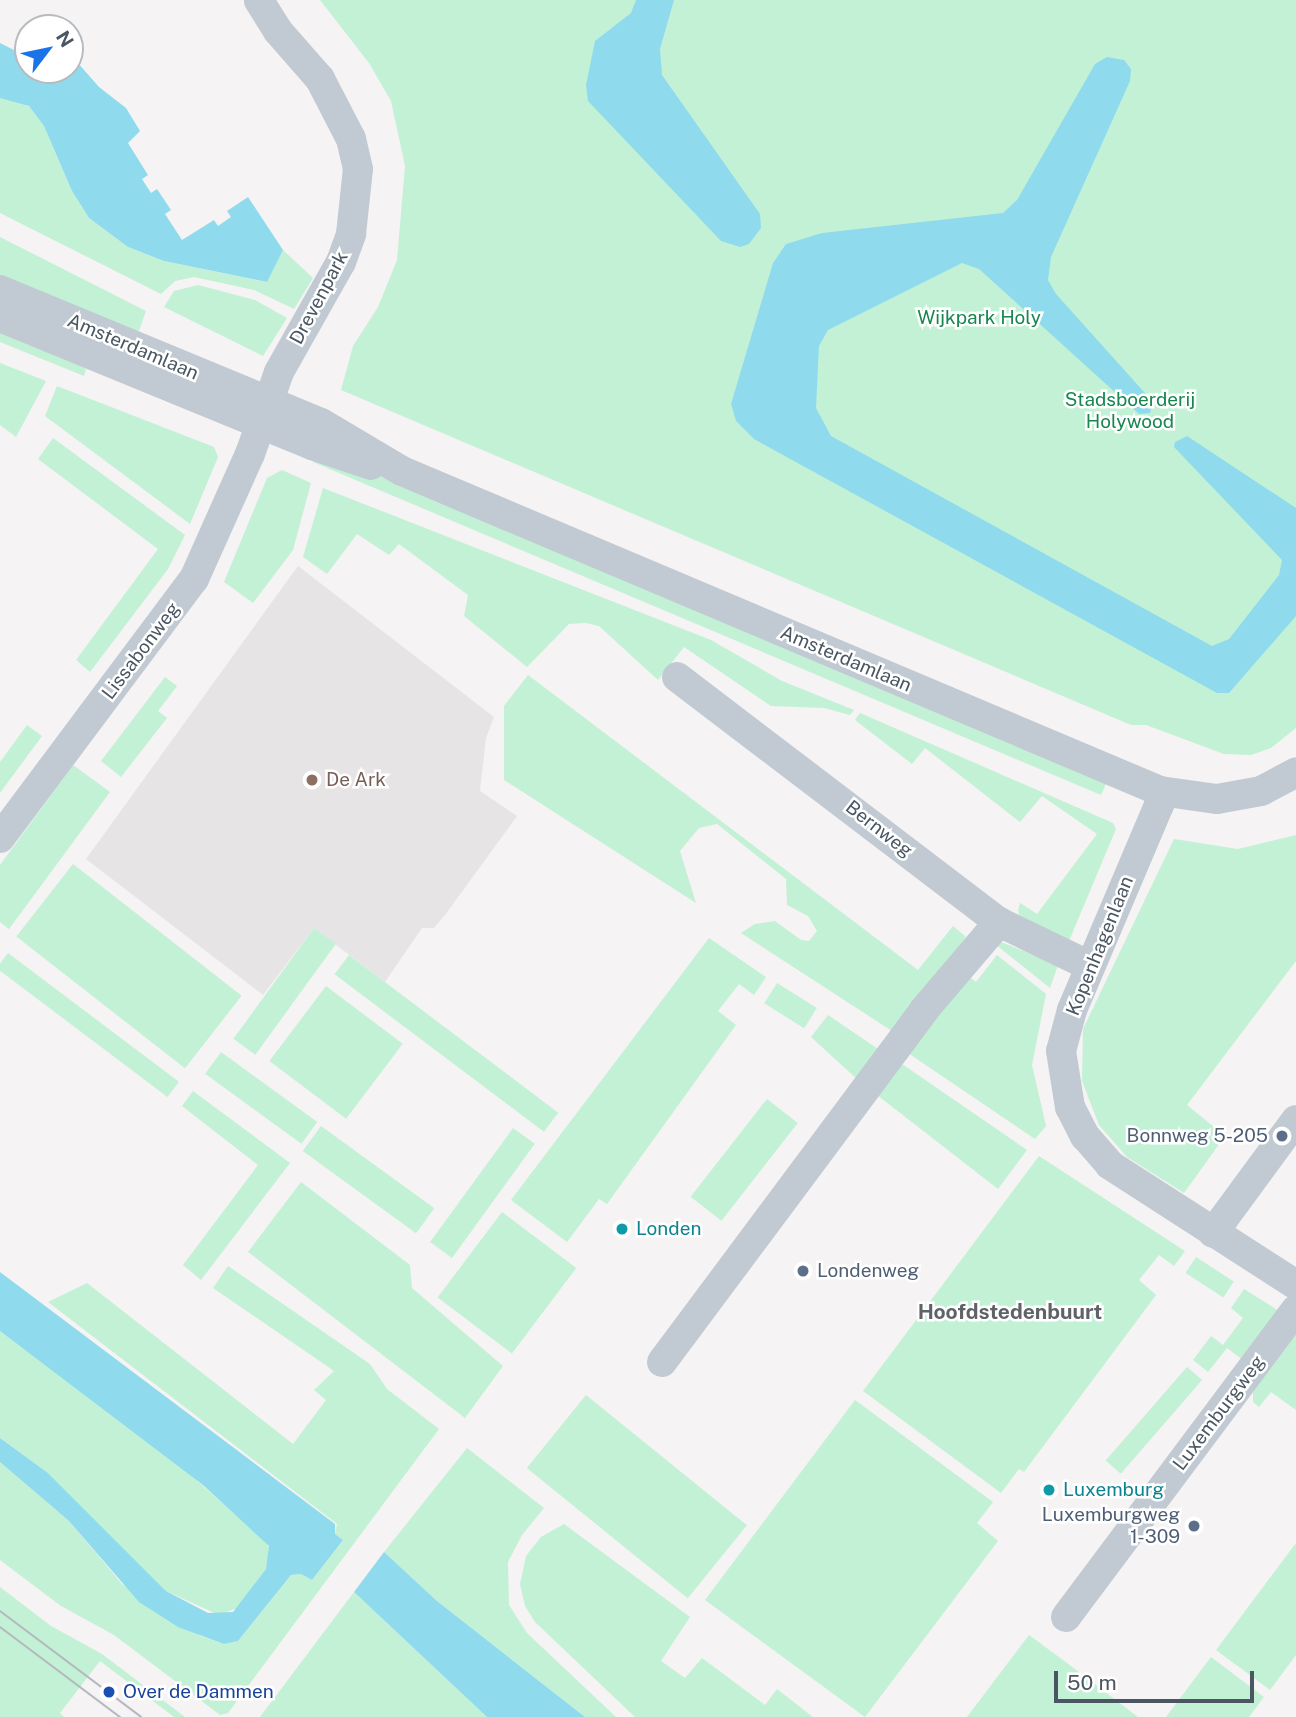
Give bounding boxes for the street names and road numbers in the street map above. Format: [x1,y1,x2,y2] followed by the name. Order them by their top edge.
[285,248,353,348] street label: Drevenpark
[64,309,202,385] street label: Amsterdamlaan
[97,598,185,704] street label: Lissabonweg
[777,621,915,697] street label: Amsterdamlaan
[841,796,917,862] street label: Bernweg
[1062,873,1138,1019] street label: Kopenhagenlaan
[1168,1351,1270,1475] street label: Luxemburgweg

